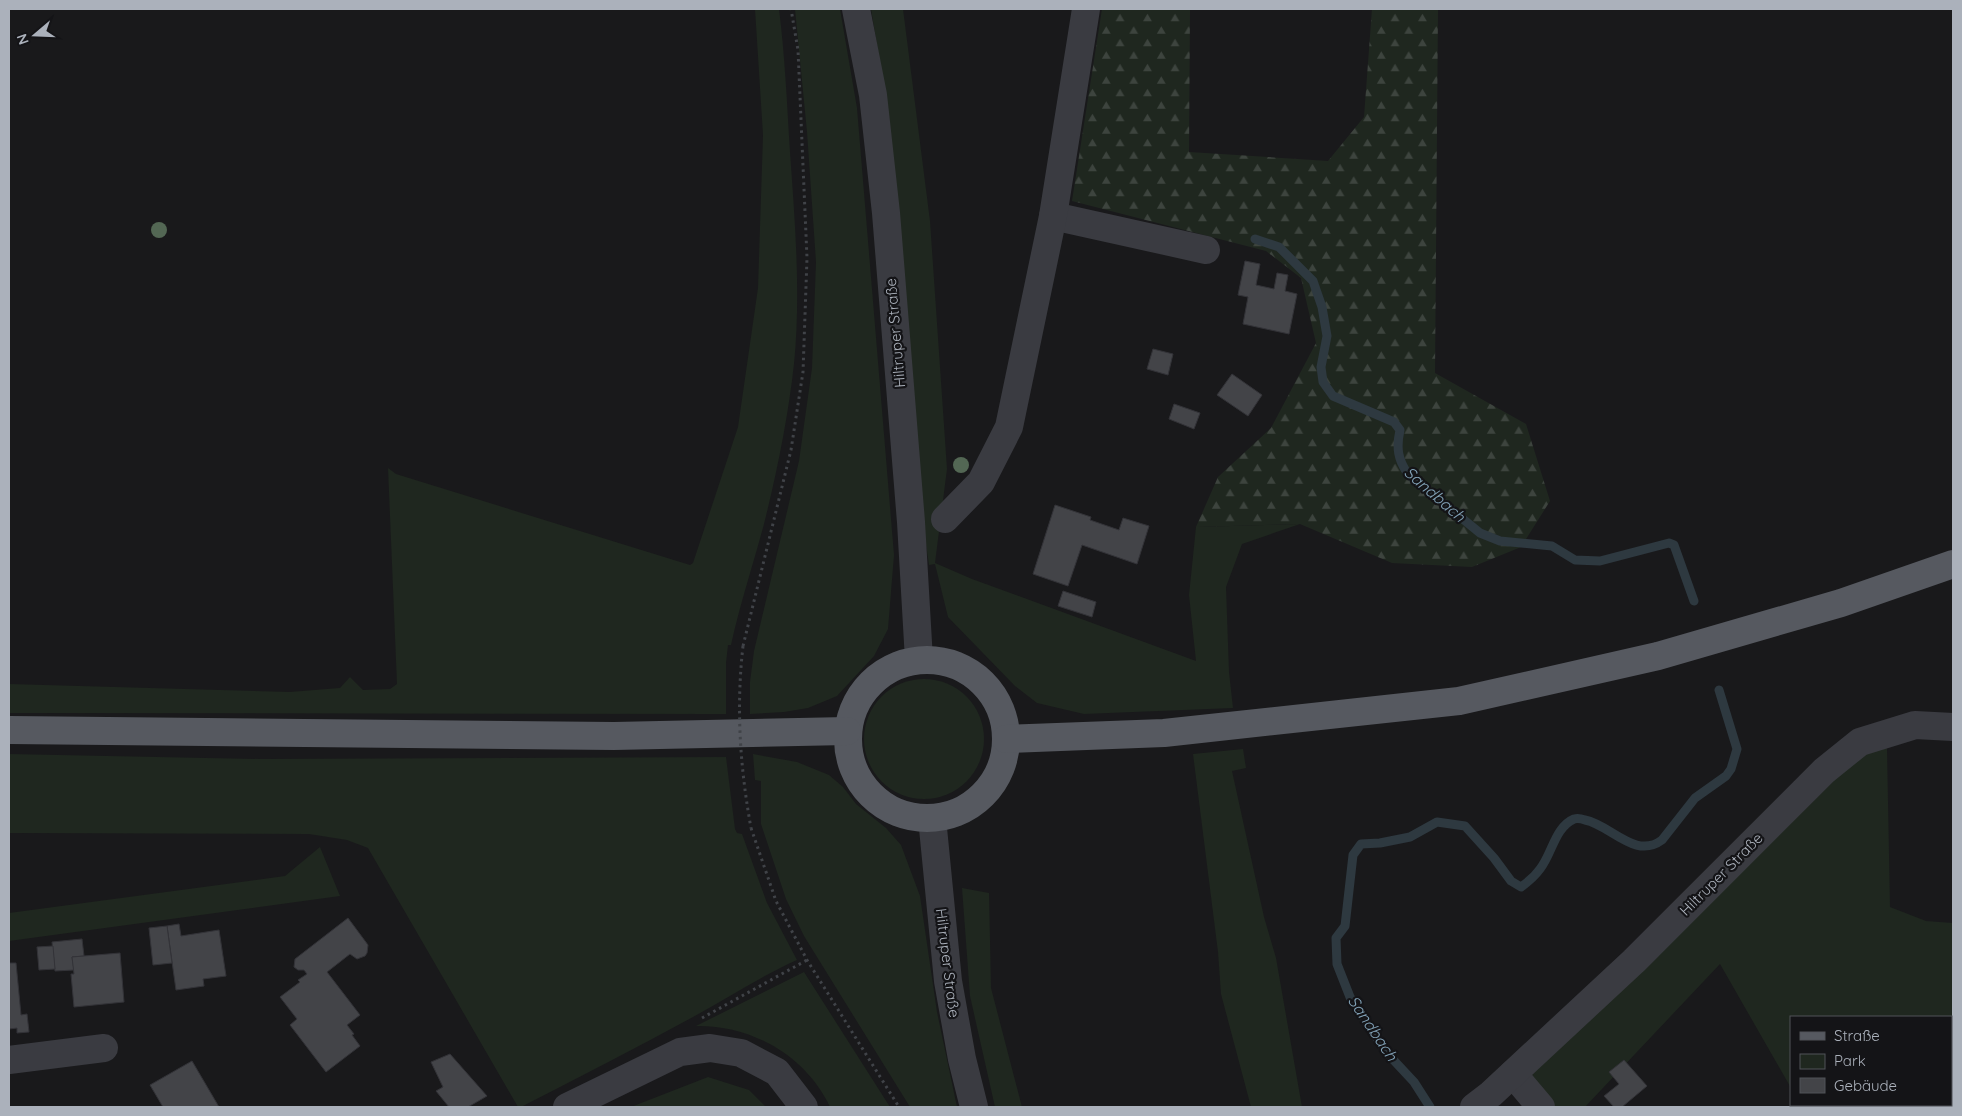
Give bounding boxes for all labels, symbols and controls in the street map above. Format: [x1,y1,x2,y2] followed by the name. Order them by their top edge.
[10,10,60,60] north arrow
[13,31,33,47] text: N
[881,277,909,389] street label: Hiltruper Straße
[1400,462,1470,527] water label: Sandbach
[1675,828,1767,920] street label: Hiltruper Straße
[932,907,964,1019] street label: Hiltruper Straße
[1344,992,1403,1065] water label: Sandbach
[1790,1016,1952,1106] legend
[1834,1026,1880,1045] text: Straße
[1834,1051,1866,1070] text: Park
[1834,1076,1897,1095] text: Gebäude

